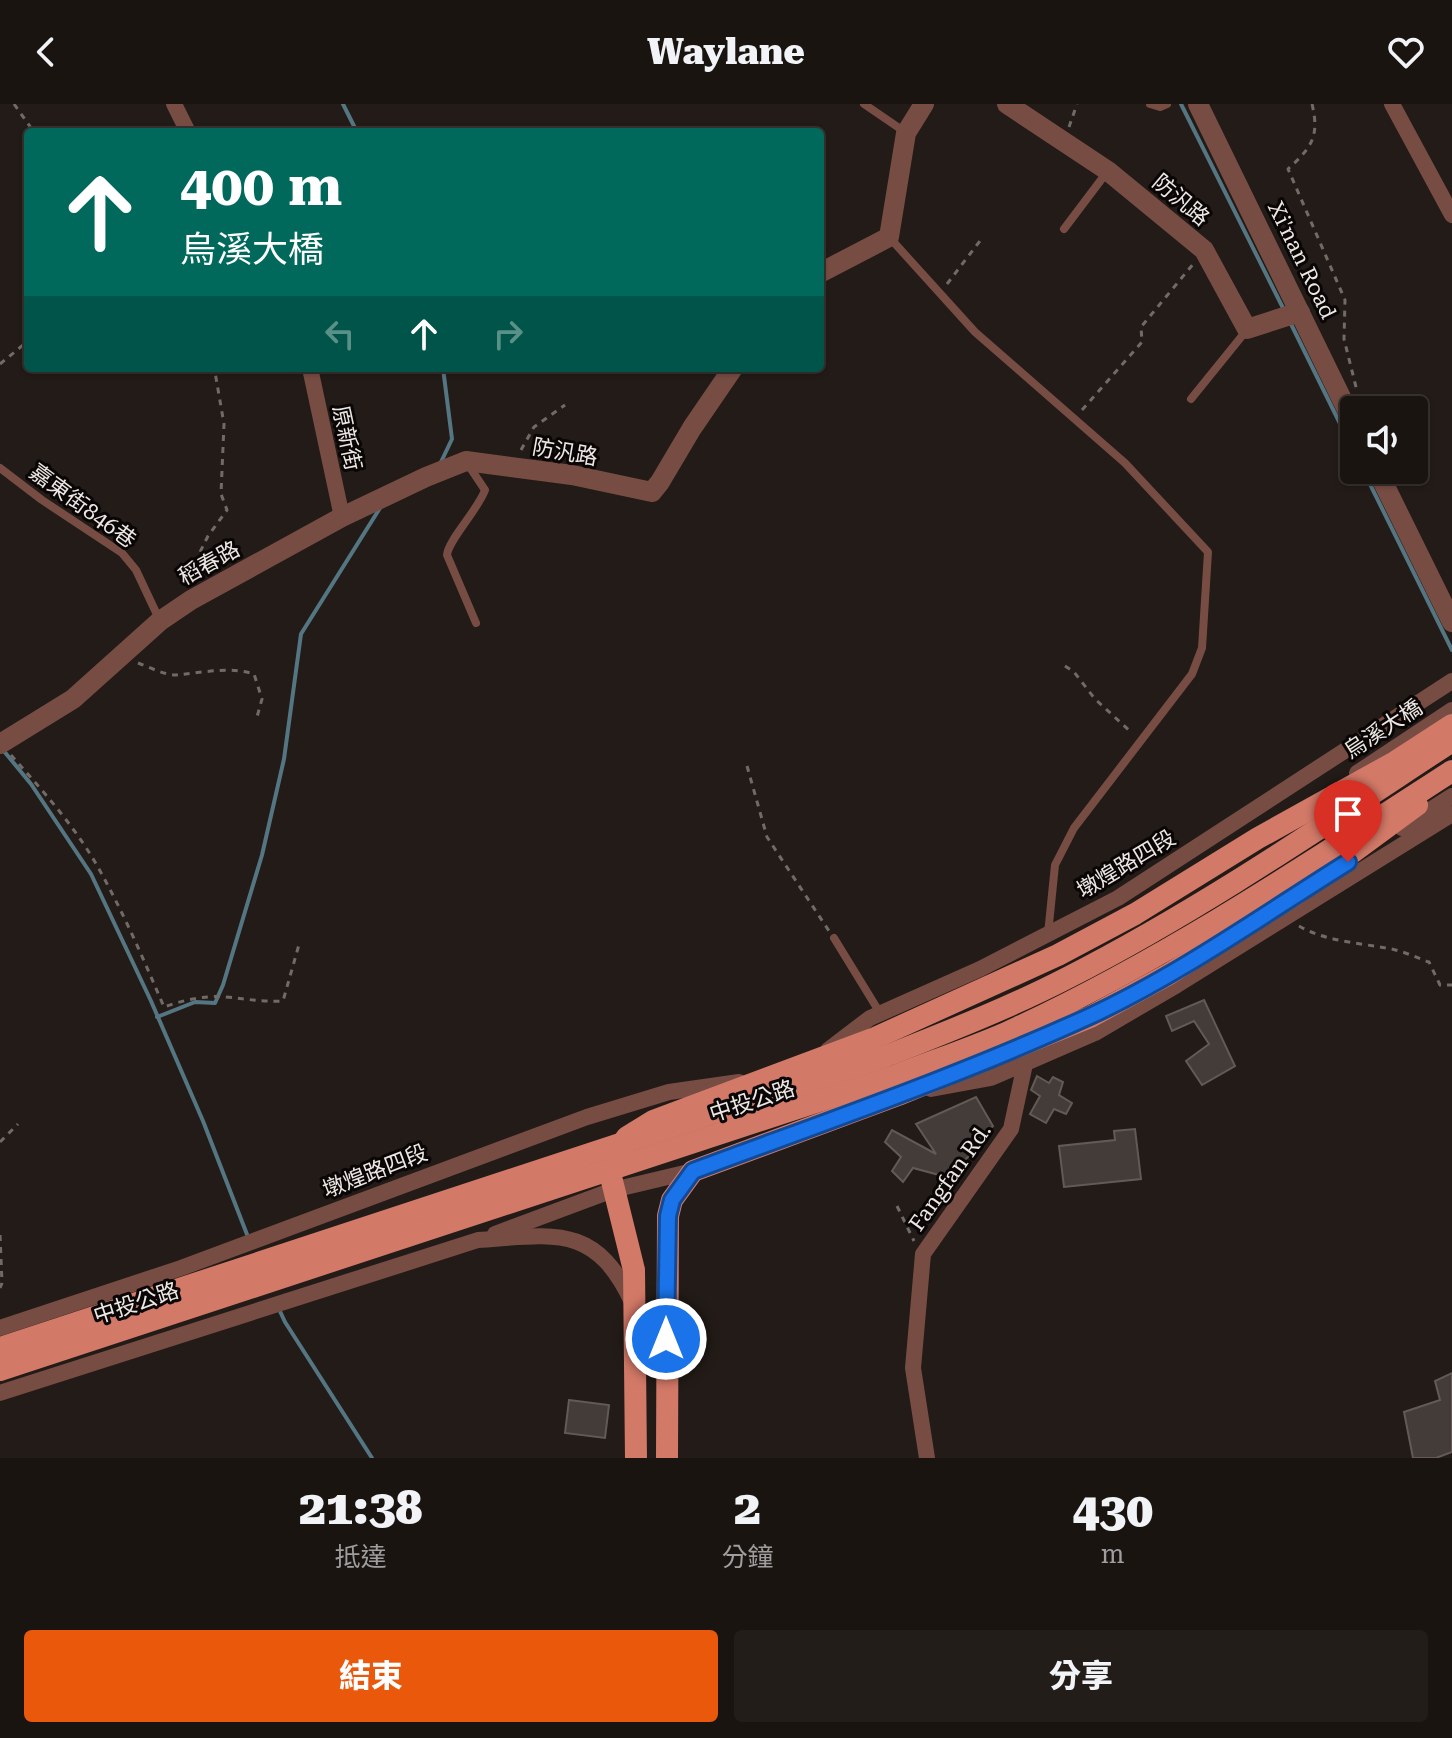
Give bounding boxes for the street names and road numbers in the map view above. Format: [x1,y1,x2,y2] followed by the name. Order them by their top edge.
[1148,169,1214,231] street label: 防汎路
[1263,197,1341,323] street label: Xi'nan Road
[328,403,366,473] street label: 原新街
[530,434,600,470] street label: 防汎路
[25,459,141,553] street label: 嘉東街846巷
[174,536,244,590] street label: 稻春路
[1339,695,1427,763] street label: 烏溪大橋
[1072,825,1180,903] street label: 墩煌路四段
[706,1076,798,1126] street label: 中投公路
[904,1118,996,1236] street label: Fangfan Rd.
[319,1140,431,1202] street label: 墩煌路四段
[90,1278,182,1328] street label: 中投公路

